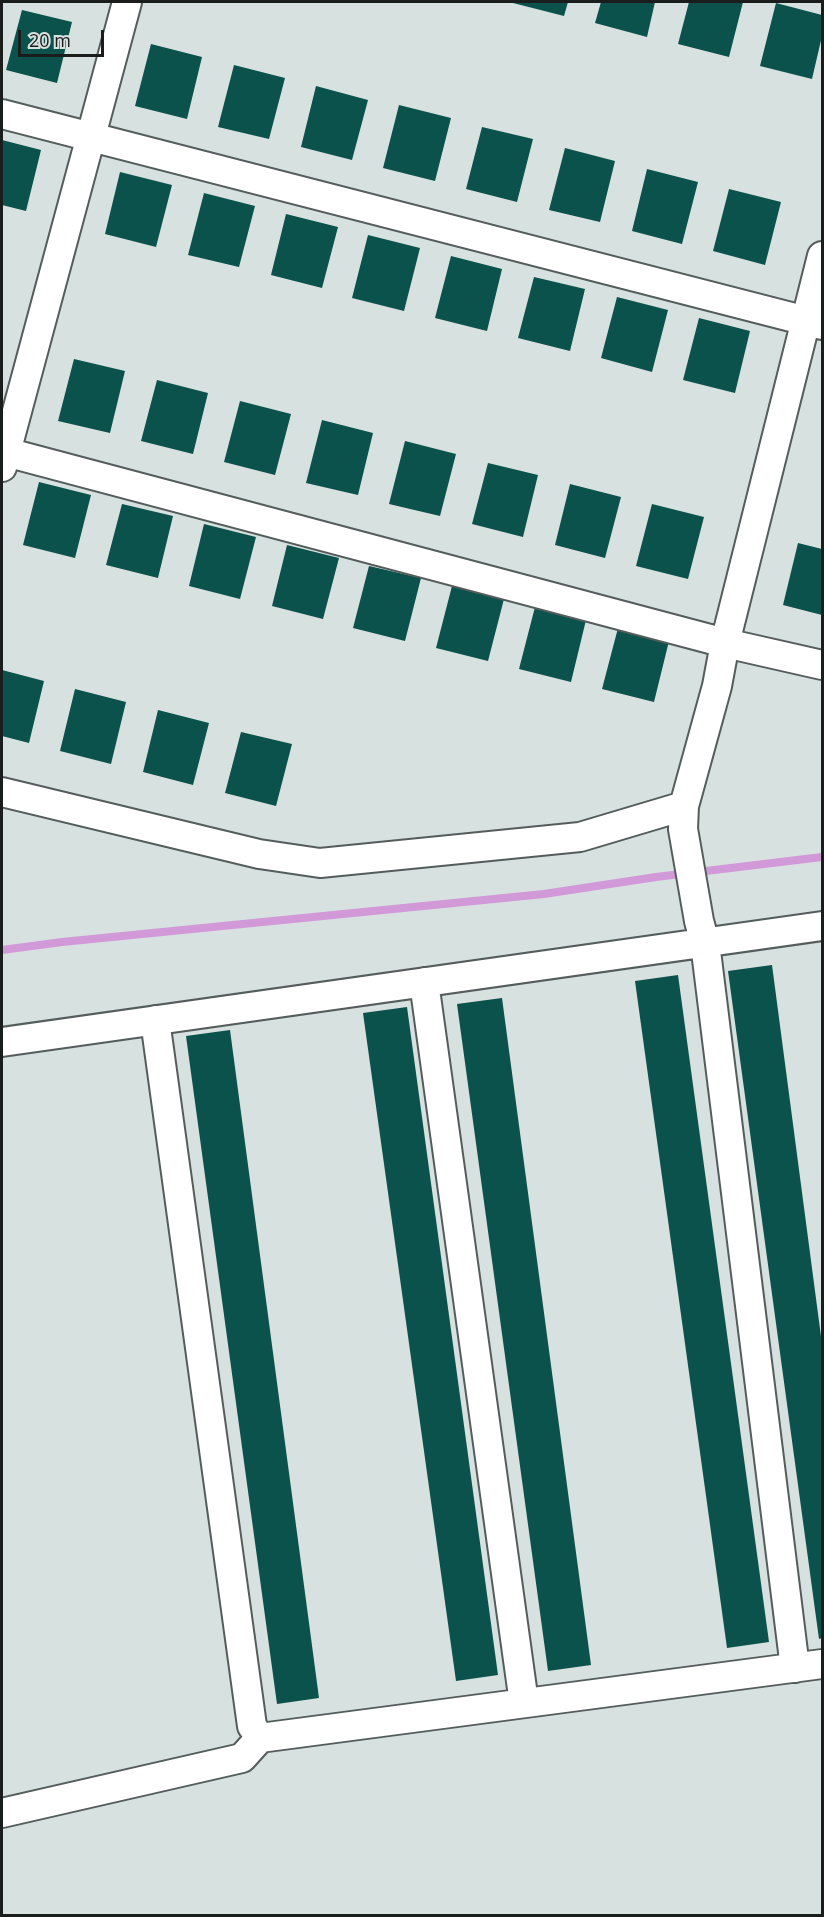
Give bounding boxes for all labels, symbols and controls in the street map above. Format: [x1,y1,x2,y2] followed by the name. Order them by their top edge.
[21,18,106,56] scale bar
[29,28,71,52] text: 20 m

